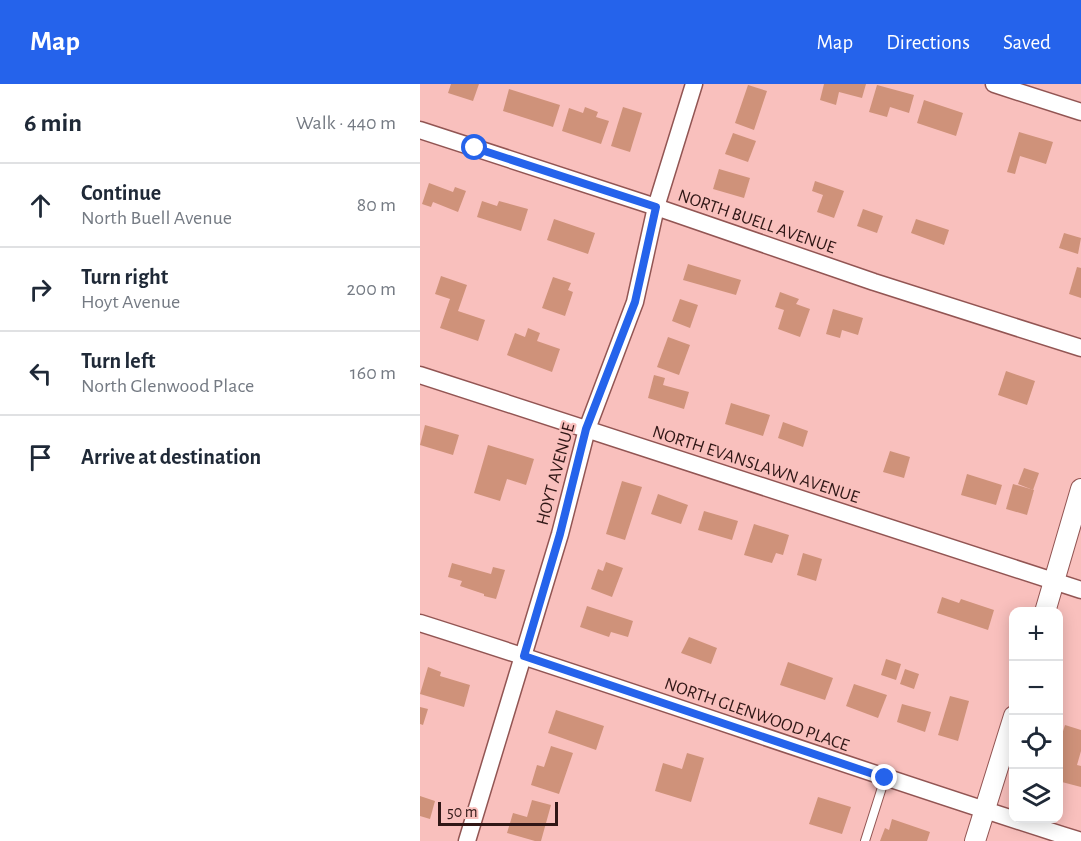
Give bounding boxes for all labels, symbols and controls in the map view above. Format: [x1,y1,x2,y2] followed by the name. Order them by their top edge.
[30,28,80,56] text: Map
[817,32,853,53] text: Map
[886,32,970,53] text: Directions
[1003,32,1051,53] text: Saved
[24,110,82,136] text: 6 min
[296,113,396,133] text: Walk · 440 m
[461,134,487,160] route start
[81,182,161,204] text: Continue
[676,186,838,257] street label: NORTH BUELL AVENUE
[24,189,57,222] icon: ahead
[357,195,396,215] text: 80 m
[81,208,232,228] text: North Buell Avenue
[81,266,168,288] text: Turn right
[24,273,57,306] icon: right
[346,279,396,299] text: 200 m
[81,292,180,312] text: Hoyt Avenue
[81,350,155,372] text: Turn left
[24,357,57,390] icon: left
[350,363,396,383] text: 160 m
[81,376,254,396] text: North Glenwood Place
[534,421,578,527] street label: HOYT AVENUE
[650,423,862,507] street label: NORTH EVANSLAWN AVENUE
[24,441,57,474] icon: arrive
[81,446,261,468] text: Arrive at destination
[1009,607,1063,823] map controls
[1009,607,1063,661] button: +
[1009,661,1063,715] button: −
[662,675,852,755] street label: NORTH GLENWOOD PLACE
[1009,715,1063,769] button: locate
[871,764,897,790] route end
[1009,769,1063,823] button: layers
[438,799,558,826] scale bar
[447,804,478,820] text: 50 m

